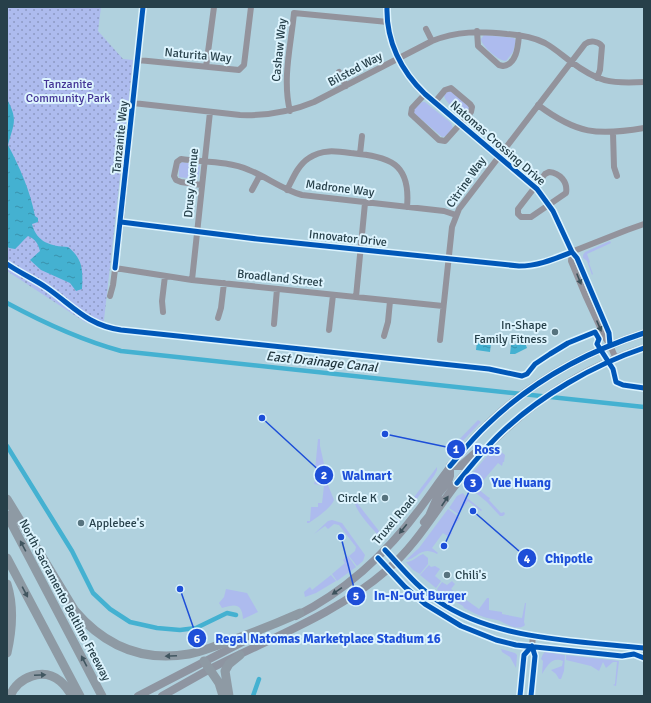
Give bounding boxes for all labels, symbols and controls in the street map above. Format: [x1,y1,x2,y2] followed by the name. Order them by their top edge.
[269,17,290,82] street label: Cashaw Way
[164,45,232,66] street label: Naturita Way
[325,49,385,90] street label: Bilsted Way
[26,77,110,106] park label: Tanzanite Community Park
[447,98,549,189] street label: Natomas Crossing Drive
[109,100,132,174] street label: Tanzanite Way
[181,148,202,218] street label: Drusy Avenue
[443,154,490,211] street label: Citrine Way
[305,177,375,200] street label: Madrone Way
[308,227,388,250] street label: Innovator Drive
[236,267,324,290] street label: Broadland Street
[576,274,582,285] one-way arrow
[474,318,547,347] place label: In-Shape Family Fitness
[597,320,603,332] one-way arrow
[550,327,560,337] marker: In-Shape Family Fitness
[265,348,380,376] water label: East Drainage Canal
[446,437,508,462] callout: Ross
[453,442,460,457] text: 1
[474,442,500,458] text: Ross
[314,463,400,488] callout: Walmart
[321,468,327,483] text: 2
[342,468,392,484] text: Walmart
[463,470,559,495] callout: Yue Huang
[490,475,551,491] text: Yue Huang
[470,476,476,491] text: 3
[337,491,377,506] place label: Circle K
[370,493,419,548] street label: Truxel Road
[380,493,390,503] marker: Circle K
[441,496,449,506] one-way arrow
[89,516,145,531] place label: Applebee's
[15,517,114,684] street label: North Sacramento Beltline Freeway
[76,518,86,528] marker: Applebee's
[398,524,407,535] one-way arrow
[20,540,27,552] one-way arrow
[517,546,601,571] callout: Chipotle
[545,551,593,567] text: Chipotle
[524,552,531,567] text: 4
[455,568,486,583] place label: Chili's
[442,570,452,580] marker: Chili's
[346,583,474,608] callout: In-N-Out Burger
[22,587,28,598] one-way arrow
[331,587,342,595] one-way arrow
[374,588,467,604] text: In-N-Out Burger
[353,589,359,604] text: 5
[187,626,449,651] callout: Regal Natomas Marketplace Stadium 16
[215,631,441,647] text: Regal Natomas Marketplace Stadium 16
[194,632,201,647] text: 6
[164,653,177,659] one-way arrow
[80,656,87,667] one-way arrow
[34,672,47,678] one-way arrow

